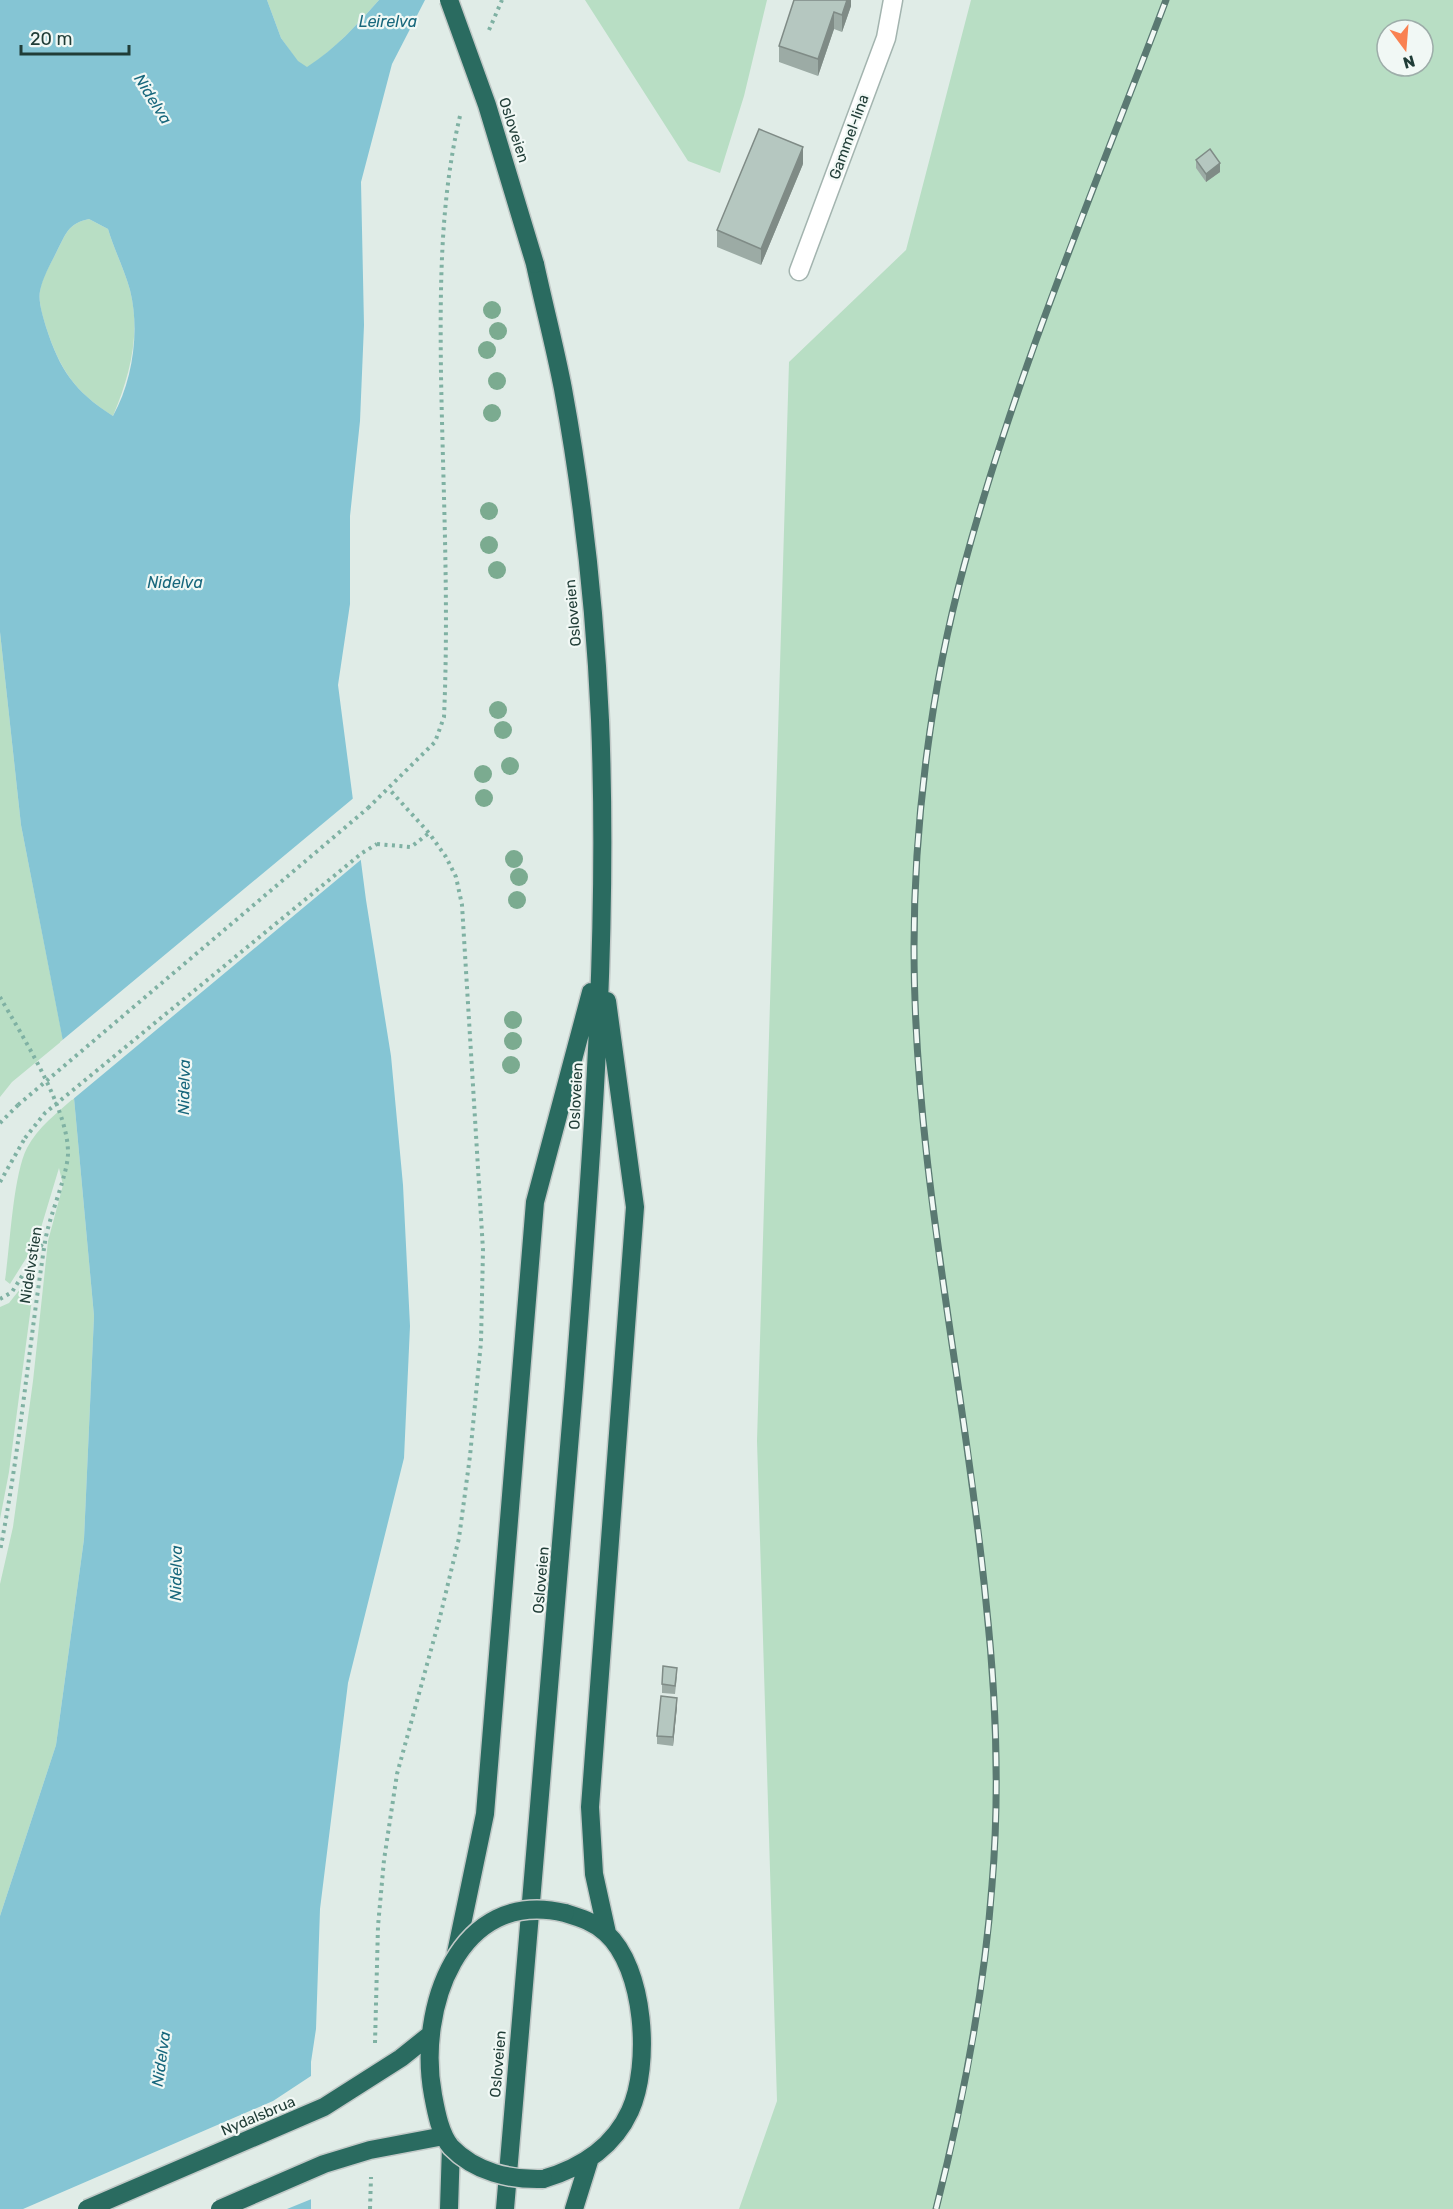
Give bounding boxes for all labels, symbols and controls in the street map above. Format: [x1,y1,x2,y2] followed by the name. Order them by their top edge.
[359,12,417,31] water label: Leirelva
[21,18,129,56] scale bar
[1375,18,1435,78] north arrow
[30,28,72,50] text: 20 m
[1401,51,1417,73] text: N
[130,70,176,128] water label: Nidelva
[825,92,873,182] street label: Gammel-lina
[495,95,533,165] street label: Osloveien
[147,573,203,592] water label: Nidelva
[561,579,585,647] street label: Osloveien
[174,1059,194,1115] water label: Nidelva
[565,1062,587,1130] street label: Osloveien
[16,1225,46,1305] street label: Nidelvstien
[166,1545,186,1601] water label: Nidelva
[529,1546,553,1614] street label: Osloveien
[148,2030,174,2088] water label: Nidelva
[486,2030,510,2098] street label: Osloveien
[218,2092,298,2140] street label: Nydalsbrua

